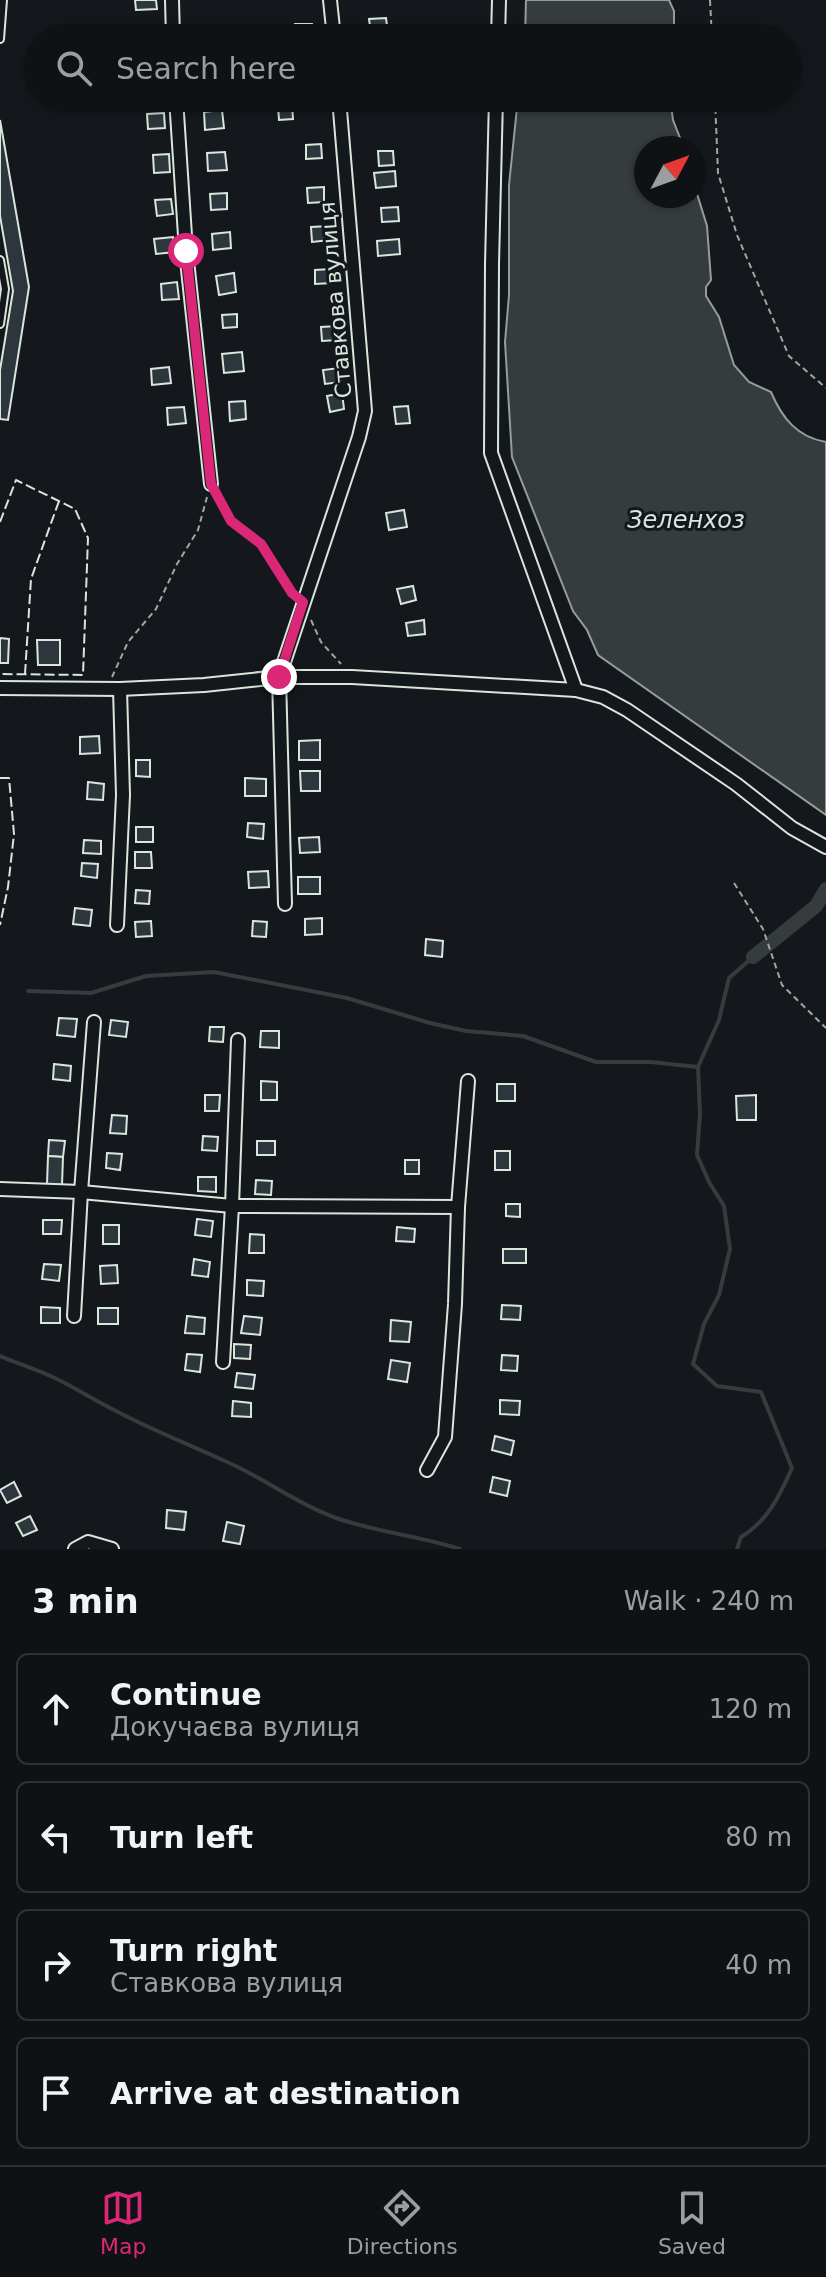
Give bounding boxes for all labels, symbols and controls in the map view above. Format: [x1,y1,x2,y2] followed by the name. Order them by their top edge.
[24,24,802,112] search box
[52,46,96,90] icon: search
[116,51,296,86] text: Search here
[634,136,706,208] north arrow
[314,201,357,399] street label: Ставкова вулиця
[168,233,204,269] route start
[627,506,745,534] water label: Зеленхоз
[261,659,297,695] route end
[32,1581,139,1621] text: 3 min
[624,1586,794,1616] text: Walk · 240 m
[110,1677,262,1712] text: Continue
[34,1687,78,1731] icon: ahead
[709,1694,792,1724] text: 120 m
[110,1712,360,1742] text: Докучаєва вулиця
[34,1815,78,1859] icon: left
[110,1820,253,1855] text: Turn left
[725,1822,792,1852] text: 80 m
[110,1933,277,1968] text: Turn right
[34,1943,78,1987] icon: right
[725,1950,792,1980] text: 40 m
[110,1968,343,1998] text: Ставкова вулиця
[34,2071,78,2115] icon: arrive
[110,2076,461,2111] text: Arrive at destination
[100,2186,147,2259] tab: Map
[347,2186,458,2259] tab: Directions
[658,2186,726,2259] tab: Saved

